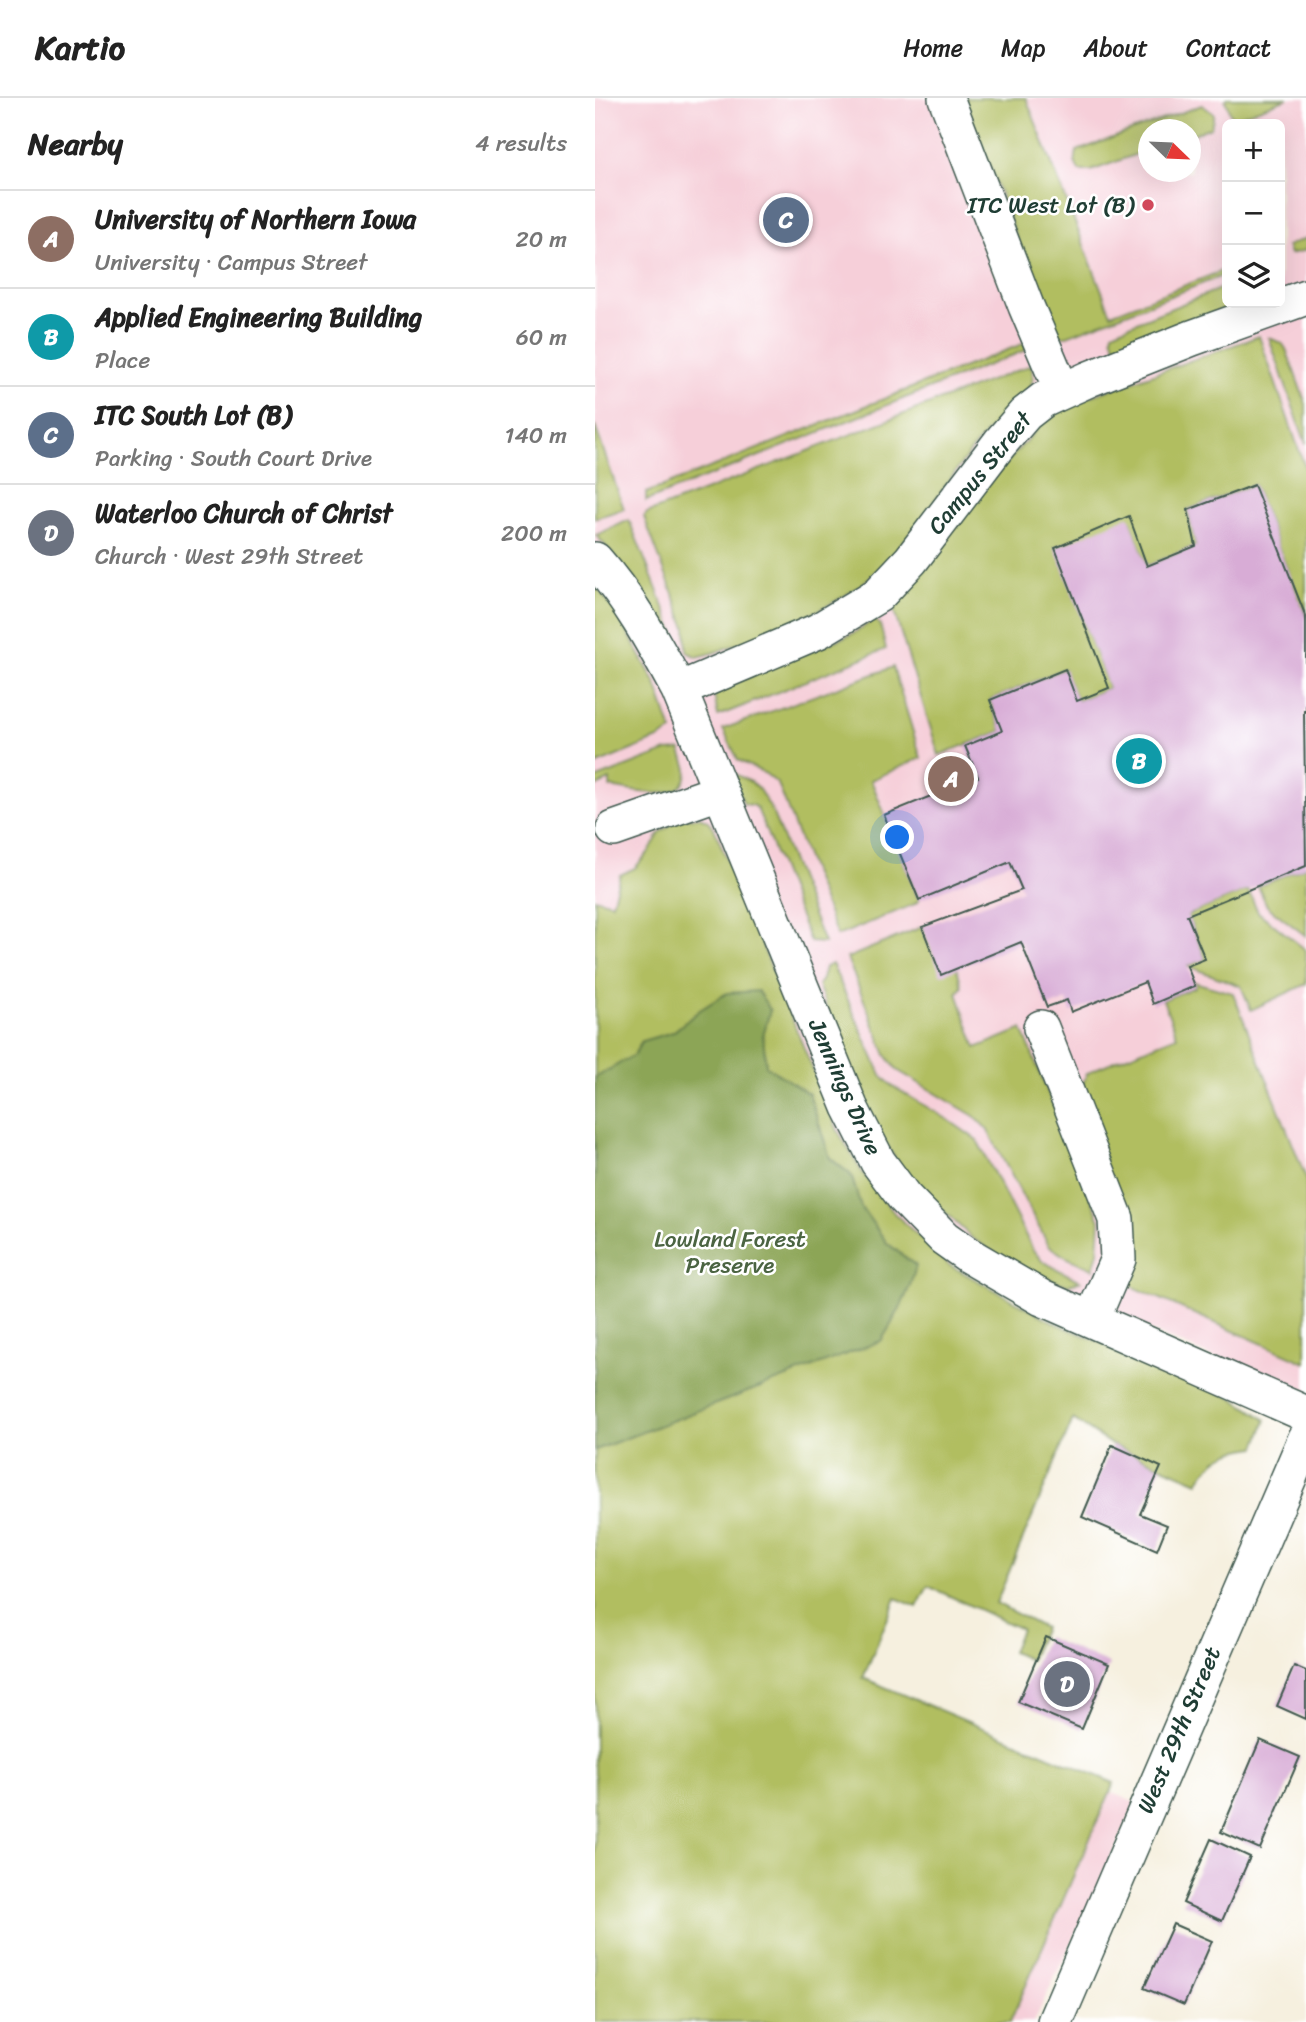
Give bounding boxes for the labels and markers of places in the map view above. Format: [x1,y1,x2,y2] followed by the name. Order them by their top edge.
[967,185,1136,226] place label: ITC West Lot (B)
[763,194,809,246] pin: C
[1140,197,1156,213] marker: ITC West Lot (B)
[1116,735,1162,787] pin: B
[928,753,974,805] pin: A
[1044,1658,1090,1710] pin: D

